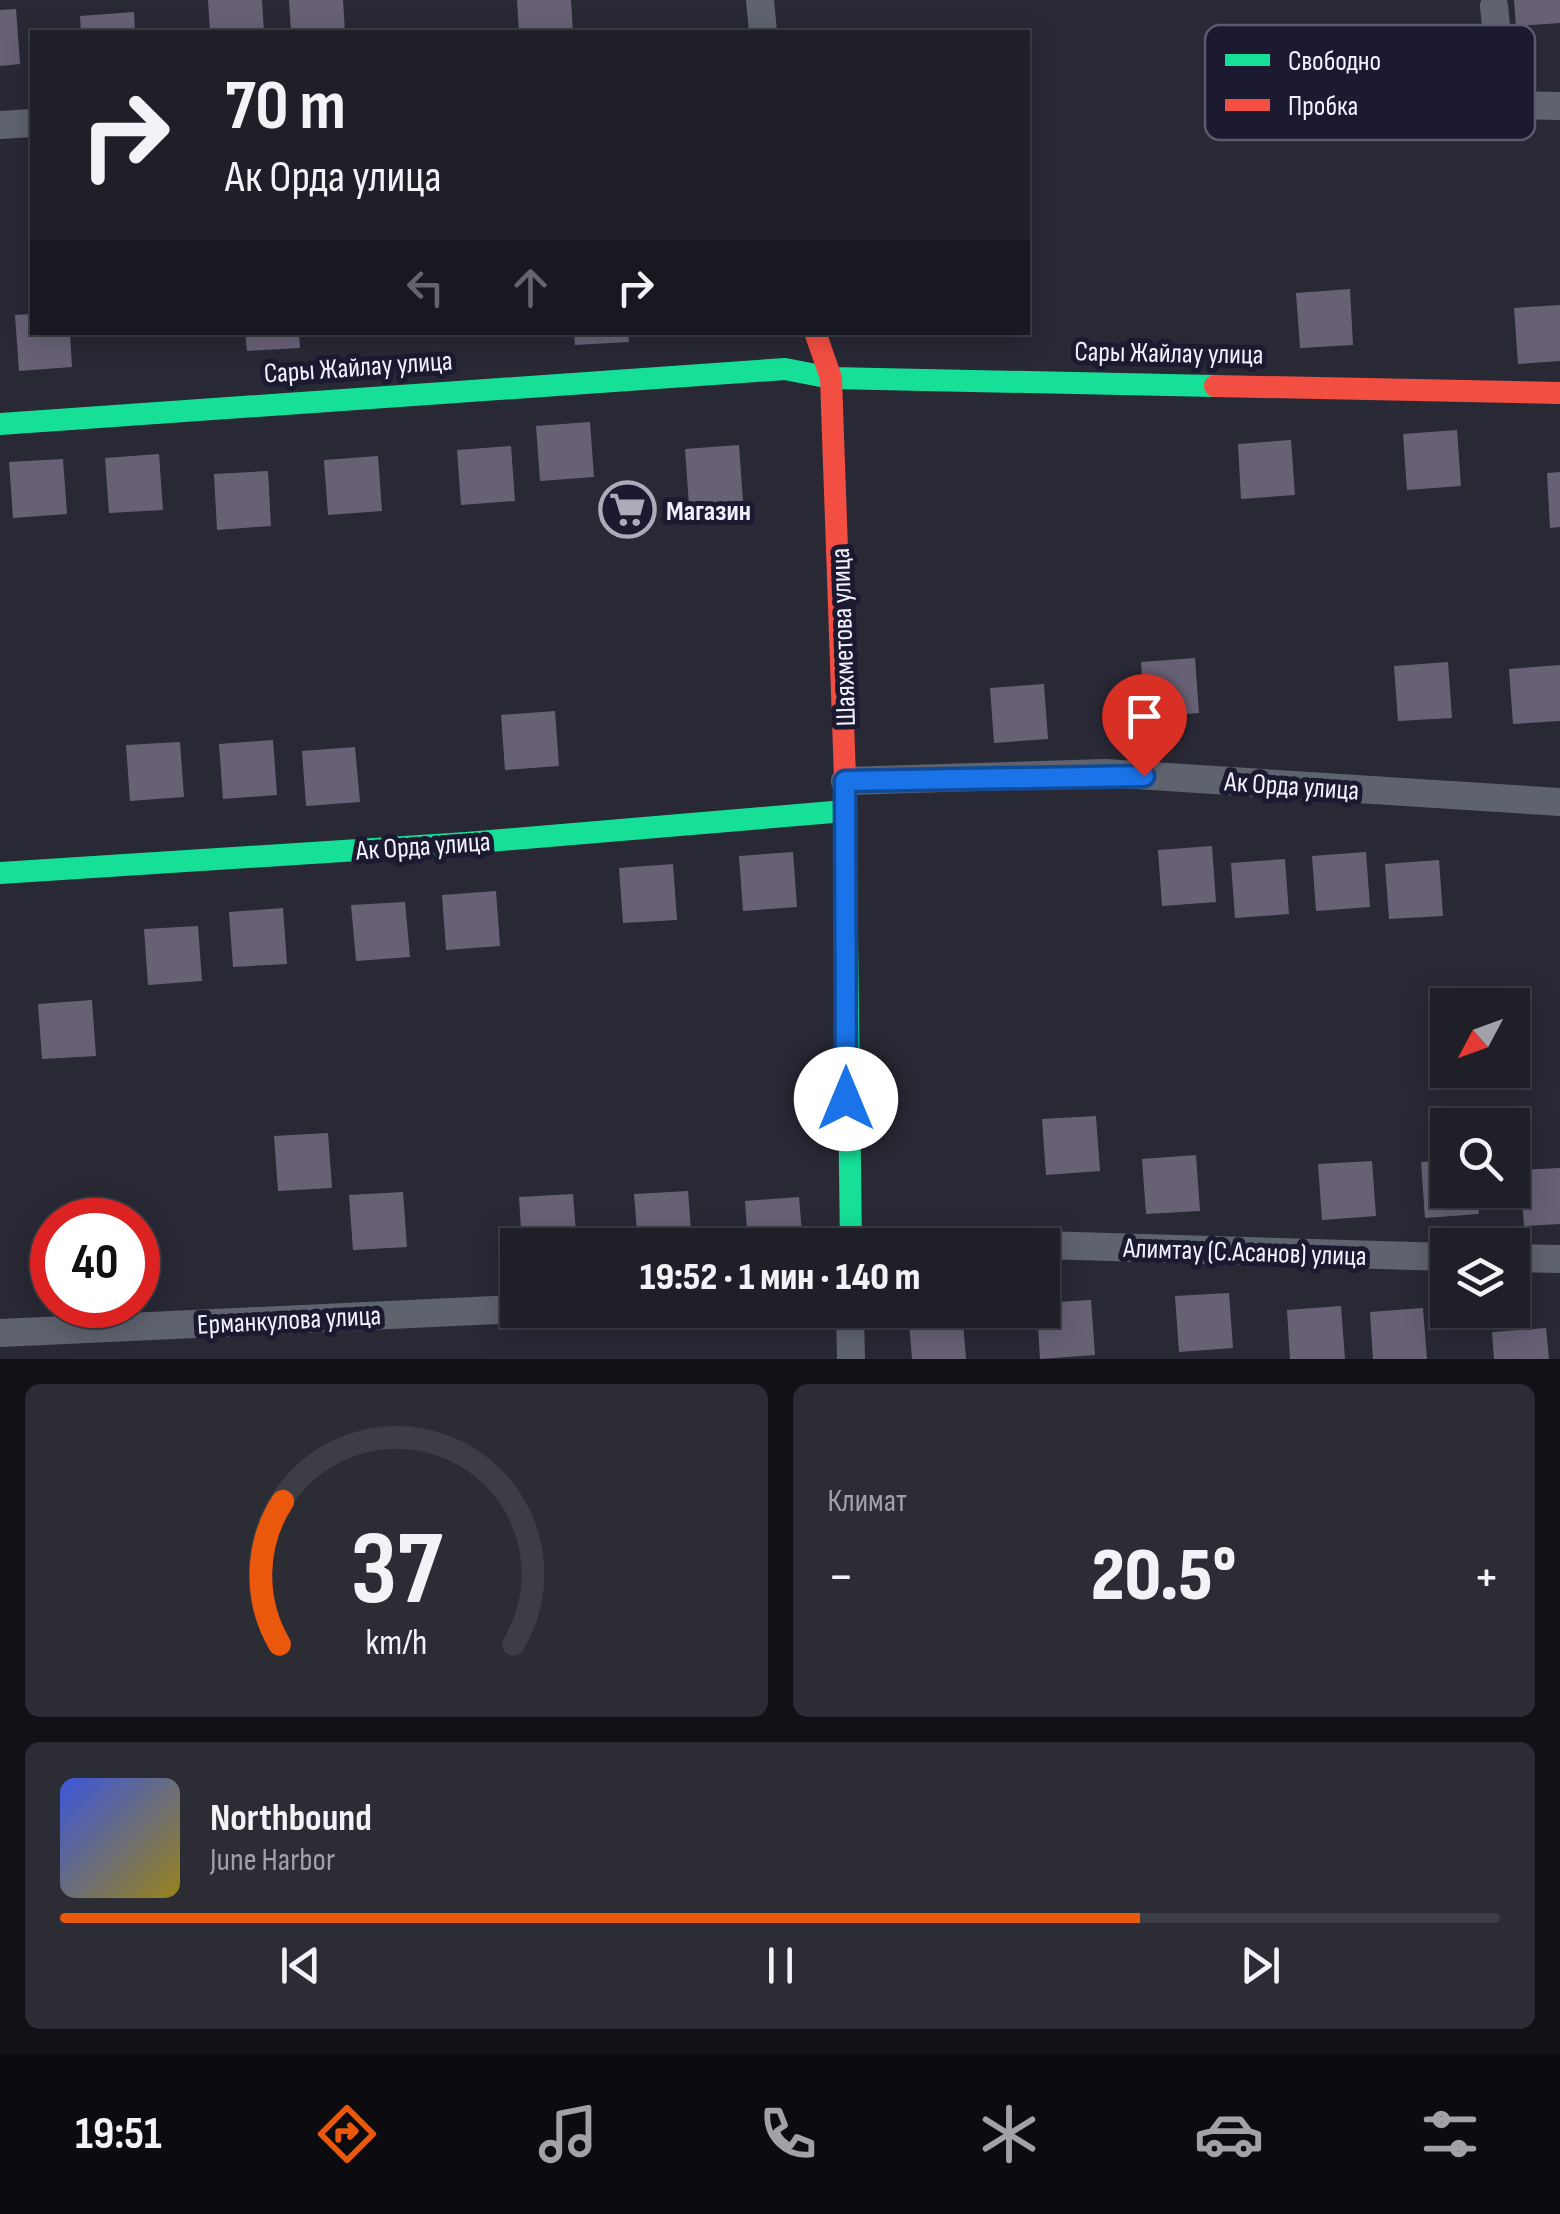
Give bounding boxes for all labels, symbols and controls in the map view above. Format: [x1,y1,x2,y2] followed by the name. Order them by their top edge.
[1205,25,1535,140] legend
[1288,45,1381,78] text: Свободно
[225,65,346,149] text: 70 m
[60,70,190,200] icon: right
[1288,90,1358,123] text: Пробка
[225,150,442,205] text: Ак Орда улица
[398,260,453,315] icon: left
[503,260,558,315] icon: ahead
[608,260,663,315] icon: right
[1074,335,1264,372] street label: Сары Жайлау улица
[263,344,454,391] street label: Сары Жайлау улица
[597,480,657,540] supermarket icon: Магазин
[666,495,751,528] place label: Магазин
[824,547,863,727] street label: Шаяхметова улица
[1102,674,1187,777] pin
[1117,689,1172,744] icon: arrive
[1223,765,1360,808] street label: Ак Орда улица
[354,825,491,868] street label: Ак Орда улица
[1430,988,1530,1088] north arrow
[1430,988,1530,1328] map controls
[794,1047,898,1151] position arrow
[1430,1108,1530,1208] button: search
[30,1198,160,1328] speed limit sign: 40
[1430,1228,1530,1328] button: layers
[1122,1232,1367,1273] street label: Алимтау (С.Асанов) улица
[640,1255,920,1300] text: 19:52 · 1 мин · 140 m
[196,1299,382,1342] street label: Ерманкулова улица
[828,1482,907,1521] text: Климат
[350,1508,443,1633] text: 37
[1091,1531,1237,1622] text: 20.5°
[828,1544,854,1611] text: −
[1473,1544,1500,1611] text: +
[365,1622,427,1665] text: km/h
[210,1796,372,1841] text: Northbound
[210,1841,335,1880] text: June Harbor
[273,1938,328,1993] icon: previous
[753,1938,808,1993] icon: pause
[1233,1938,1288,1993] icon: next
[312,2099,382,2169] icon: directions
[533,2099,603,2169] icon: music
[753,2099,823,2169] icon: phone
[974,2099,1044,2169] icon: climate
[1194,2099,1264,2169] icon: car
[1415,2099,1485,2169] icon: filters
[75,2107,162,2162] text: 19:51

